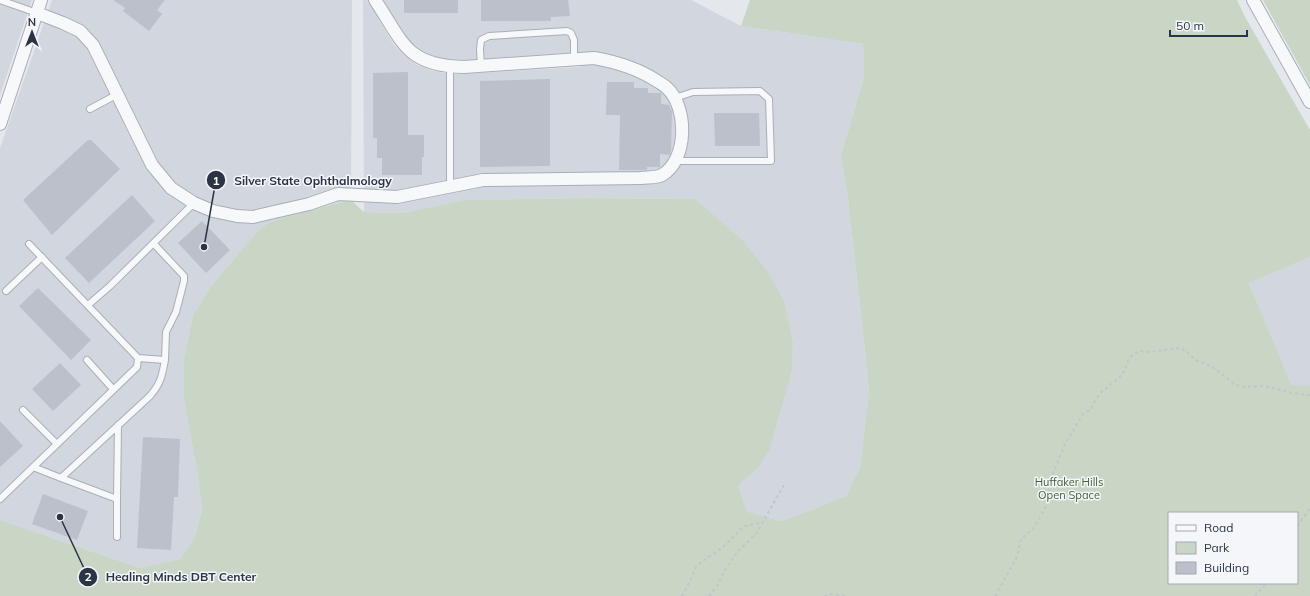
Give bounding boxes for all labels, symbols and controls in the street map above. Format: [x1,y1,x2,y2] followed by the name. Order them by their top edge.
[12,12,52,52] north arrow
[1170,12,1247,38] scale bar
[28,15,36,29] text: N
[1176,18,1204,33] text: 50 m
[206,168,400,192] callout: Silver State Ophthalmology
[212,173,220,188] text: 1
[234,173,392,188] text: Silver State Ophthalmology
[1035,475,1103,502] park label: Huffaker Hills Open Space
[1168,512,1298,584] legend
[1204,520,1233,535] text: Road
[1204,540,1230,555] text: Park
[1204,560,1249,575] text: Building
[78,565,264,589] callout: Healing Minds DBT Center
[84,569,92,584] text: 2
[106,569,257,584] text: Healing Minds DBT Center

